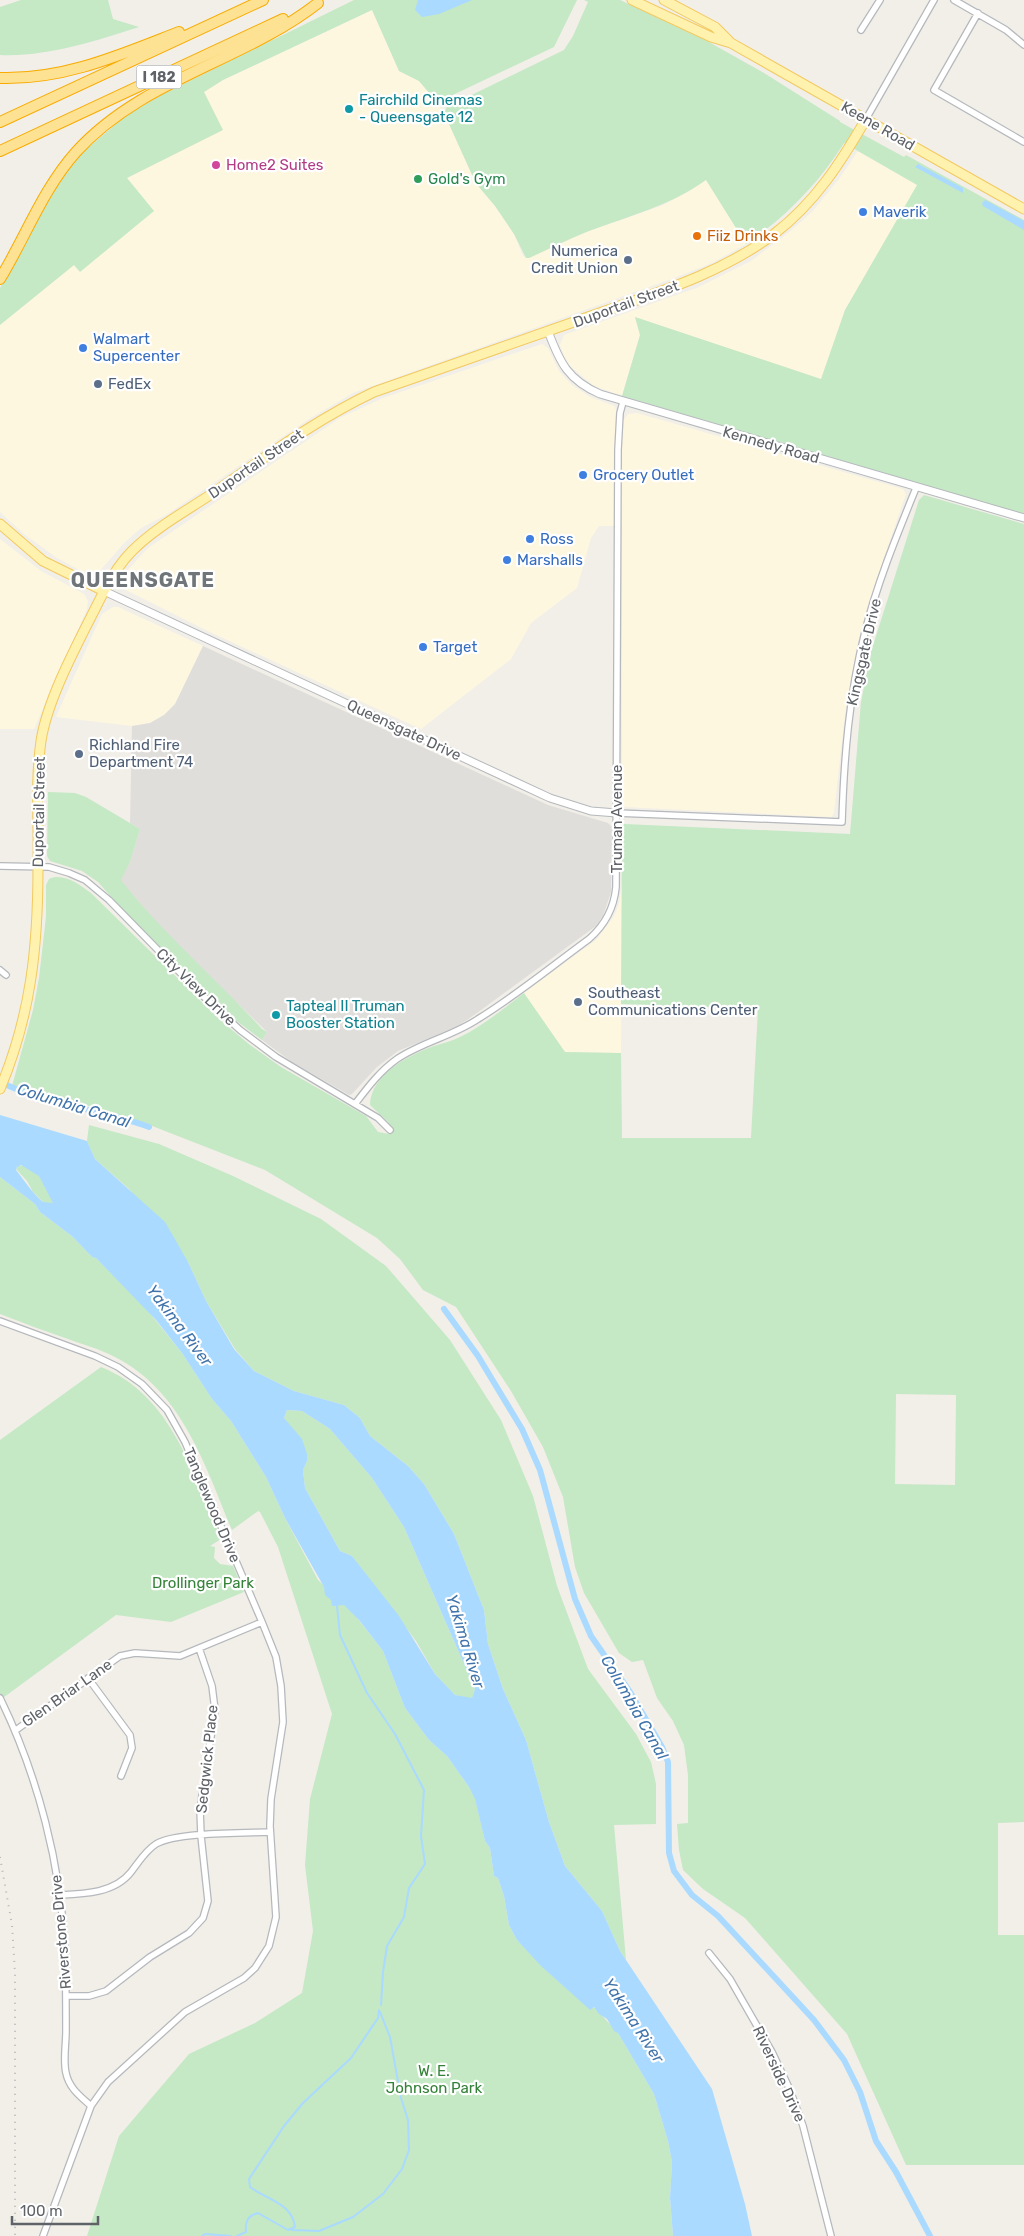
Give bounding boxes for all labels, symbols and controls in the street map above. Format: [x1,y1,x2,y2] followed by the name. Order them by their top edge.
[136,66,182,88] road number: I 182
[359,91,483,126] place label: Fairchild Cinemas - Queensgate 12
[838,98,918,154] street label: Keene Road
[343,103,355,115] marker: Fairchild Cinemas - Queensgate 12
[226,156,324,174] place label: Home2 Suites
[210,159,222,171] marker: Home2 Suites
[428,170,506,188] place label: Gold's Gym
[412,173,424,185] marker: Gold's Gym
[873,203,927,221] place label: Maverik
[857,206,869,218] marker: Maverik
[707,227,779,245] place label: Fiiz Drinks
[691,230,703,242] marker: Fiiz Drinks
[531,242,618,277] place label: Numerica Credit Union
[622,254,634,266] marker: Numerica Credit Union
[571,277,681,331] street label: Duportail Street
[93,330,180,365] place label: Walmart Supercenter
[77,342,89,354] marker: Walmart Supercenter
[108,375,151,393] place label: FedEx
[92,378,104,390] marker: FedEx
[721,423,821,467] street label: Kennedy Road
[205,425,307,503] street label: Duportail Street
[593,466,694,484] place label: Grocery Outlet
[577,469,589,481] marker: Grocery Outlet
[540,530,574,548] place label: Ross
[524,533,536,545] marker: Ross
[517,551,583,569] place label: Marshalls
[501,554,513,566] marker: Marshalls
[71,568,215,592] district label: QUEENSGATE
[843,597,885,707] street label: Kingsgate Drive
[433,638,477,656] place label: Target
[417,641,429,653] marker: Target
[344,696,464,764] street label: Queensgate Drive
[89,736,193,771] place label: Richland Fire Department 74
[73,748,85,760] marker: Richland Fire Department 74
[29,756,49,868] street label: Duportail Street
[608,765,626,873] street label: Truman Avenue
[152,945,240,1029] street label: City View Drive
[588,984,758,1019] place label: Southeast Communications Center
[572,996,584,1008] marker: Southeast Communications Center
[286,997,405,1032] place label: Tapteal II Truman Booster Station
[270,1009,282,1021] marker: Tapteal II Truman Booster Station
[15,1079,134,1132] water label: Columbia Canal
[143,1281,217,1371] water label: Yakima River
[180,1445,244,1565] street label: Tanglewood Drive
[152,1574,254,1592] park label: Drollinger Park
[442,1592,489,1691] water label: Yakima River
[597,1652,673,1764] water label: Columbia Canal
[18,1655,116,1731] street label: Glen Briar Lane
[192,1704,222,1814] street label: Sedgwick Place
[47,1874,75,1990] street label: Riverstone Drive
[599,1974,669,2067] water label: Yakima River
[749,2023,809,2125] street label: Riverside Drive
[386,2062,483,2097] park label: W. E. Johnson Park
[12,2194,99,2226] scale bar
[20,2202,62,2220] text: 100 m

